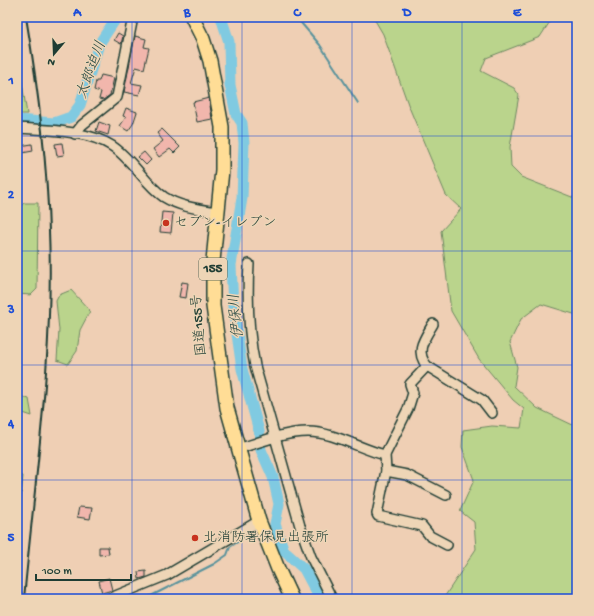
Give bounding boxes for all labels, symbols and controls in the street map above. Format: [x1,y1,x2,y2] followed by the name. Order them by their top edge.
[72,6,82,21] text: A
[183,6,192,21] text: B
[292,6,302,21] text: C
[402,6,412,21] text: D
[513,6,522,21] text: E
[34,34,74,74] north arrow
[72,38,111,101] water label: 太郎迫川
[46,55,57,68] text: N
[7,74,14,89] text: 1
[8,188,15,203] text: 2
[174,215,276,232] place label: セブン-イレブン
[161,218,171,228] marker: セブン-イレブン
[199,258,227,280] road number: 155
[189,293,211,357] street label: 国道155号
[226,293,248,339] water label: 伊保川
[7,303,15,318] text: 3
[7,417,15,432] text: 4
[203,530,329,547] place label: 北消防署保見出張所
[8,531,15,546] text: 5
[190,533,200,543] marker: 北消防署保見出張所
[36,556,131,582] scale bar
[41,565,72,579] text: 100 m

